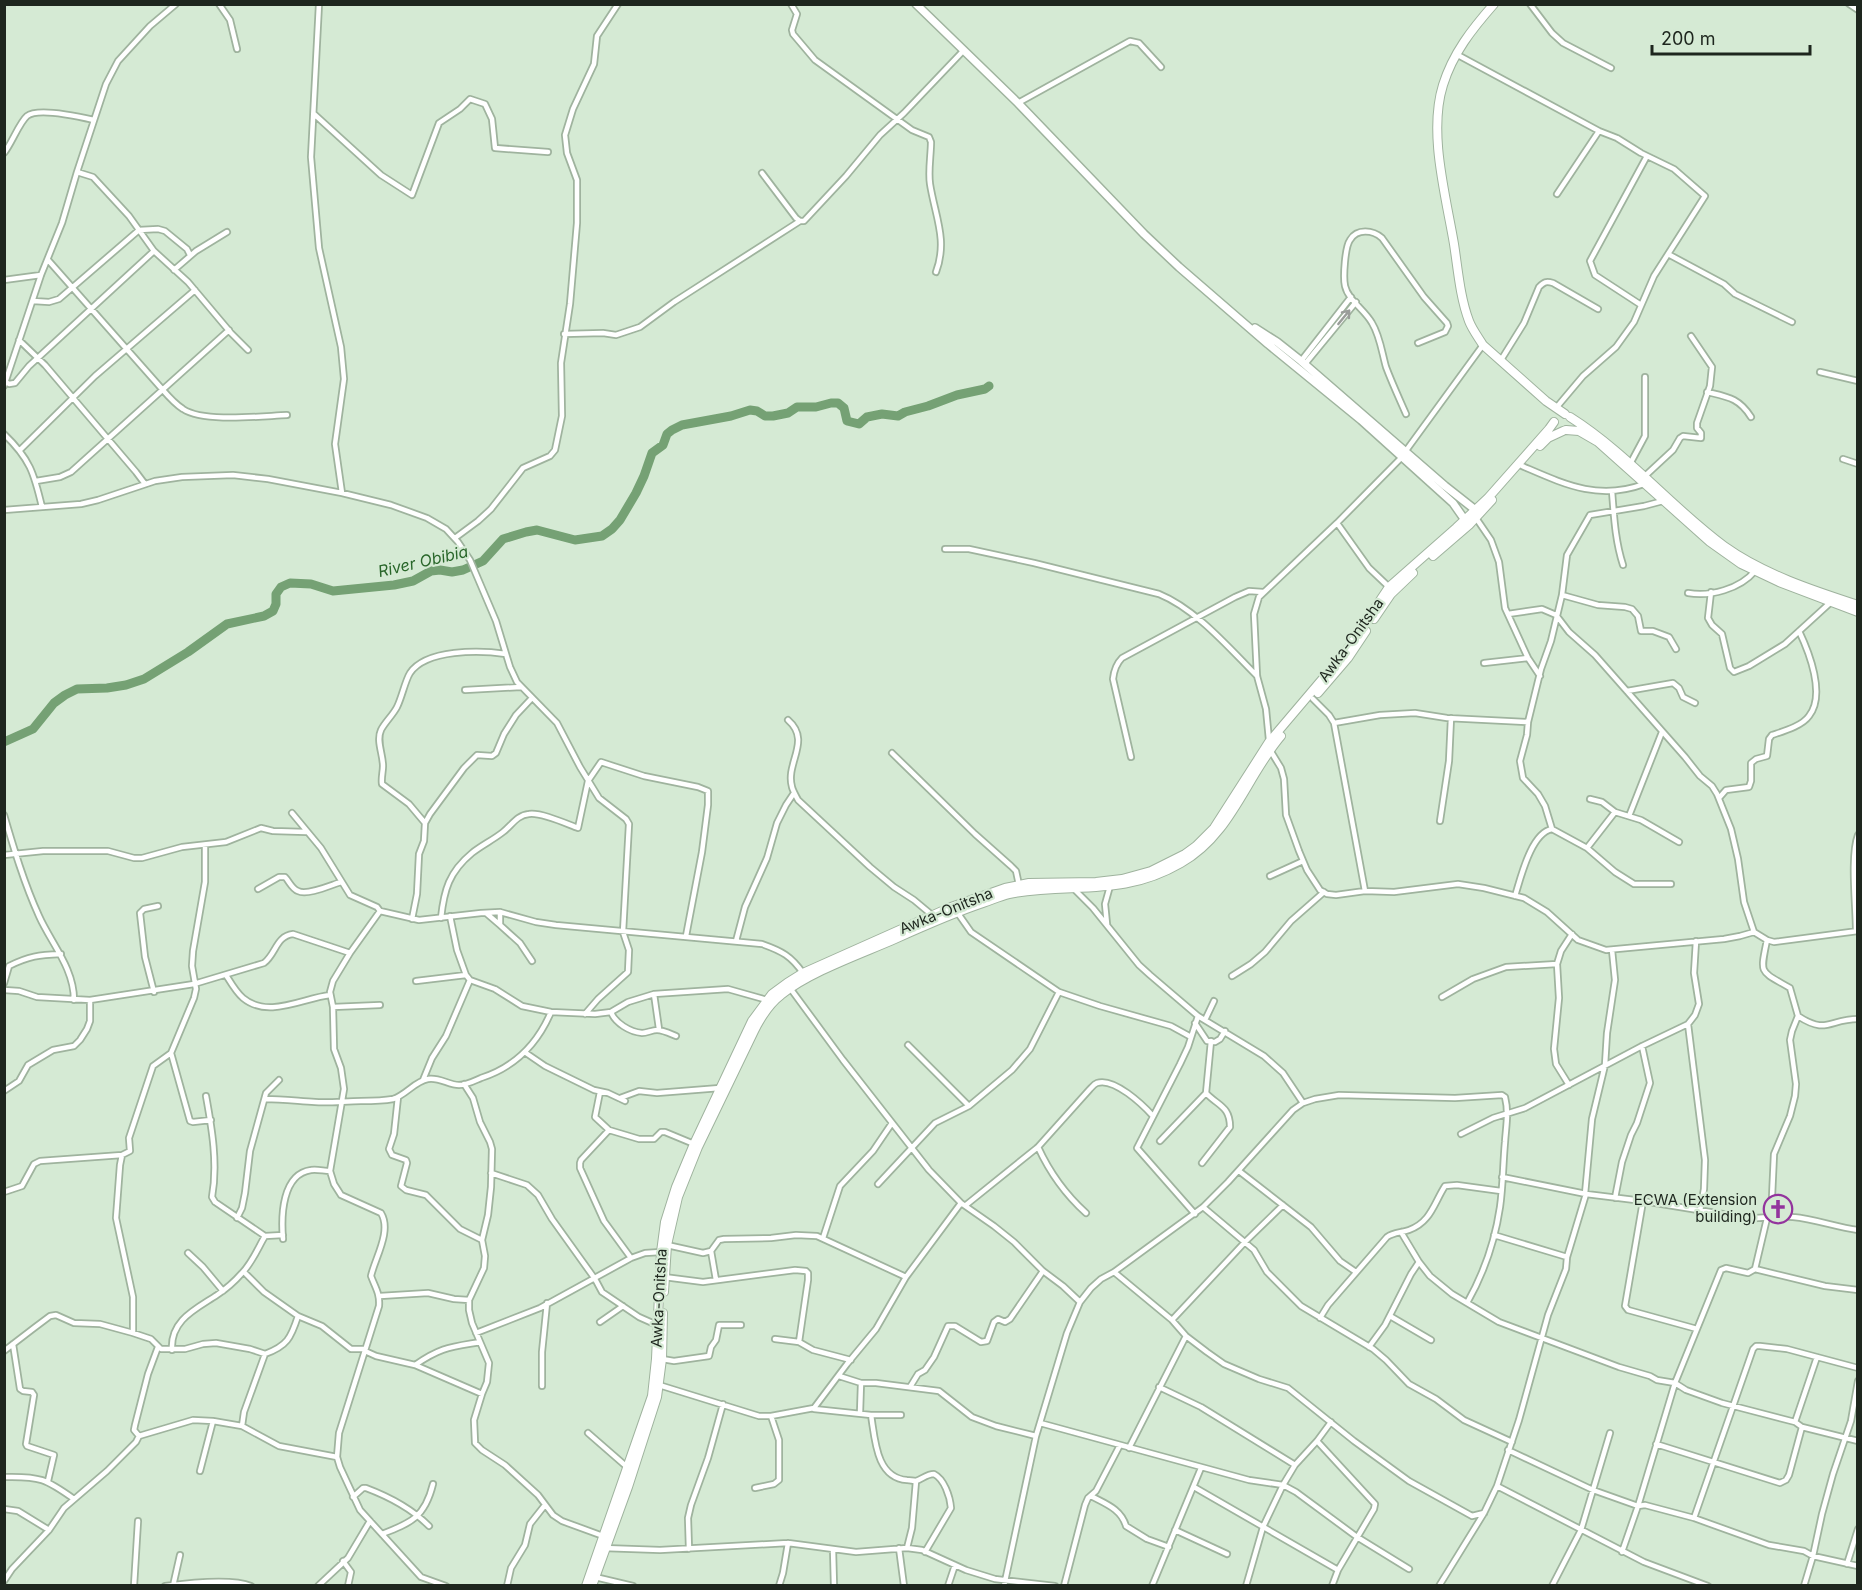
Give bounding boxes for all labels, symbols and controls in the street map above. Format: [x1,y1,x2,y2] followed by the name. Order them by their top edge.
[1652,18,1810,56] scale bar
[1661,28,1716,49] text: 200 m
[1337,309,1350,325] one-way arrow
[376,541,470,581] water label: River Obibia
[1314,594,1387,685] street label: Awka-Onitsha
[896,883,995,938] street label: Awka-Onitsha
[1634,1190,1757,1226] place label: ECWA (Extension building)
[1762,1193,1794,1225] church icon: ECWA (Extension building)
[646,1248,671,1348] street label: Awka-Onitsha

